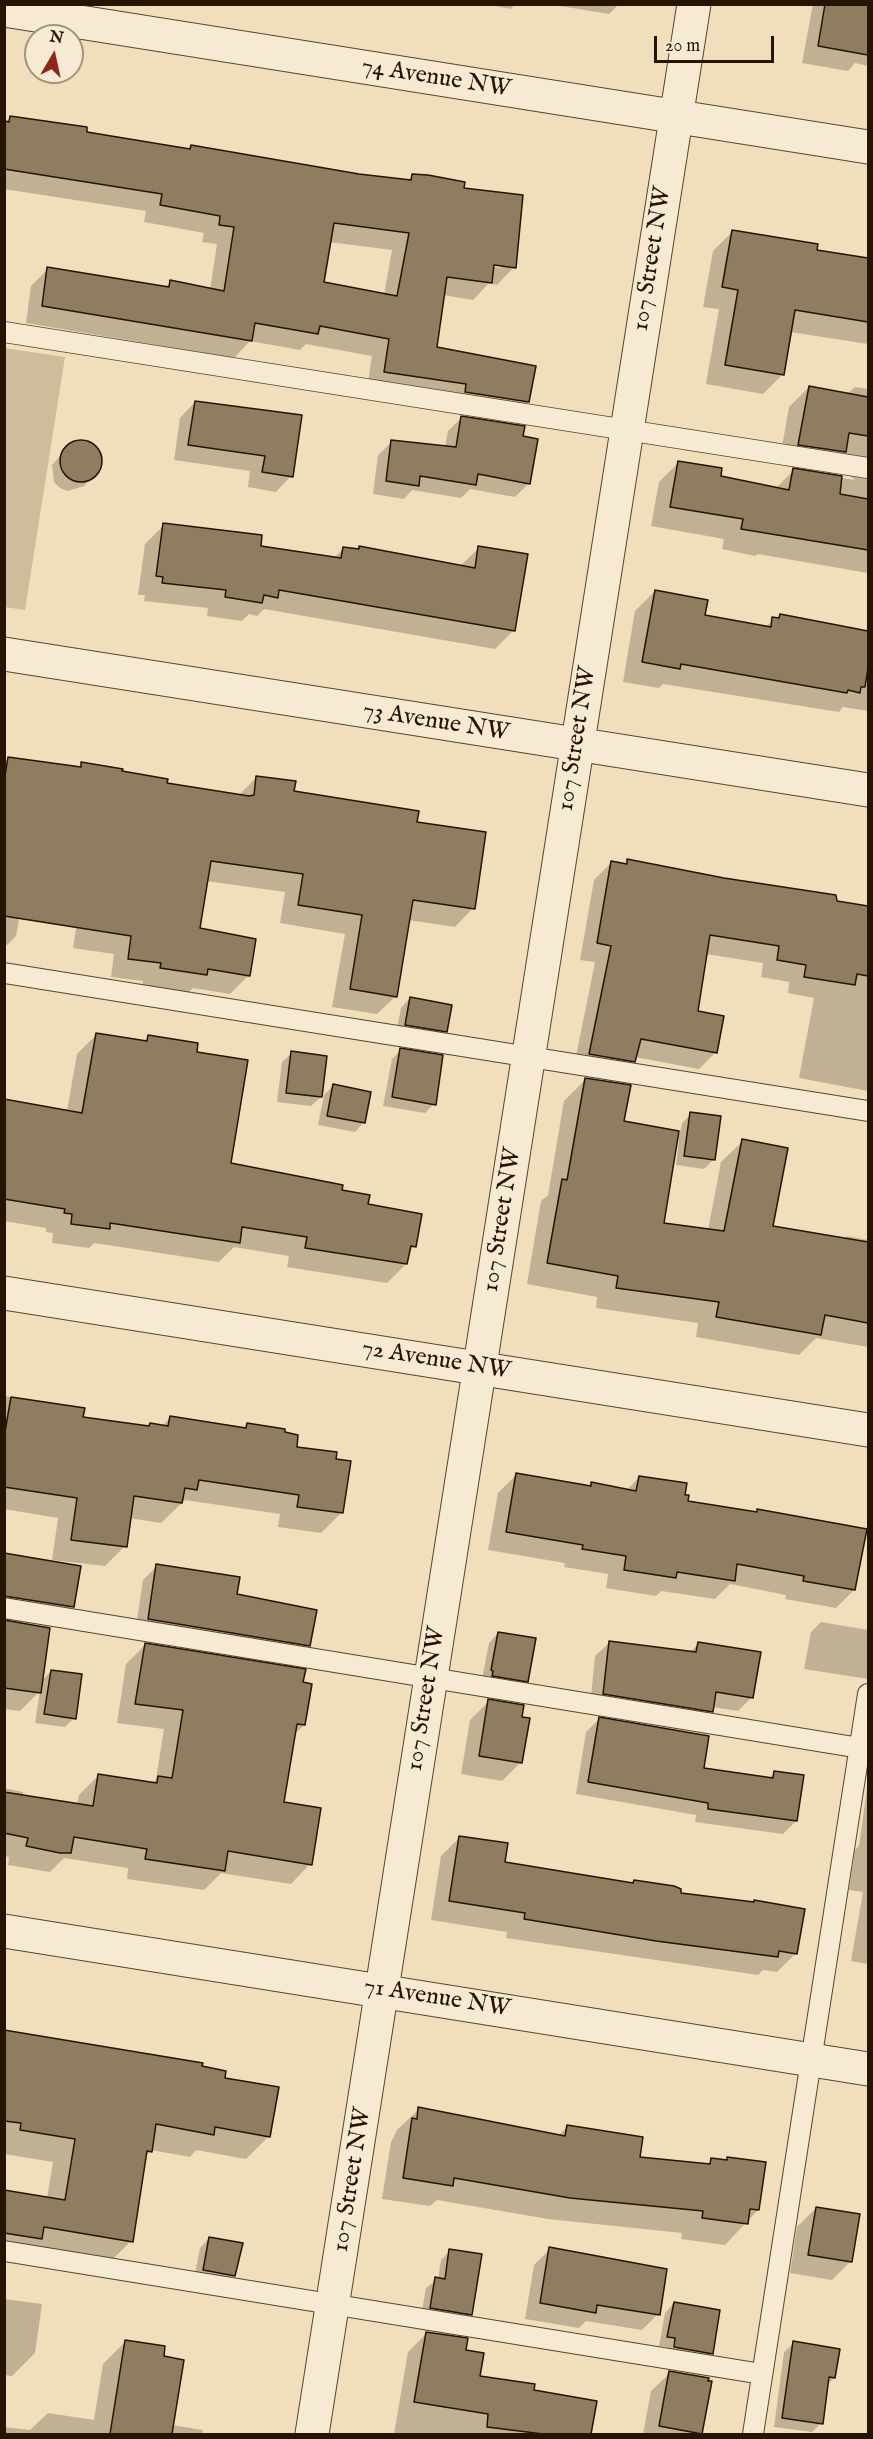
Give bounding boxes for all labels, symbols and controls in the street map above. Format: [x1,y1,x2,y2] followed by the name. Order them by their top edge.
[24,24,84,84] north arrow
[657,24,777,62] scale bar
[48,27,65,49] text: N
[665,35,700,58] text: 20 m
[359,53,513,105] street label: 74 Avenue NW
[627,185,679,333] street label: 107 Street NW
[552,665,604,813] street label: 107 Street NW
[361,697,511,749] street label: 73 Avenue NW
[477,1146,529,1294] street label: 107 Street NW
[360,1335,512,1387] street label: 72 Avenue NW
[401,1625,453,1773] street label: 107 Street NW
[362,1973,512,2025] street label: 71 Avenue NW
[327,2106,379,2254] street label: 107 Street NW

